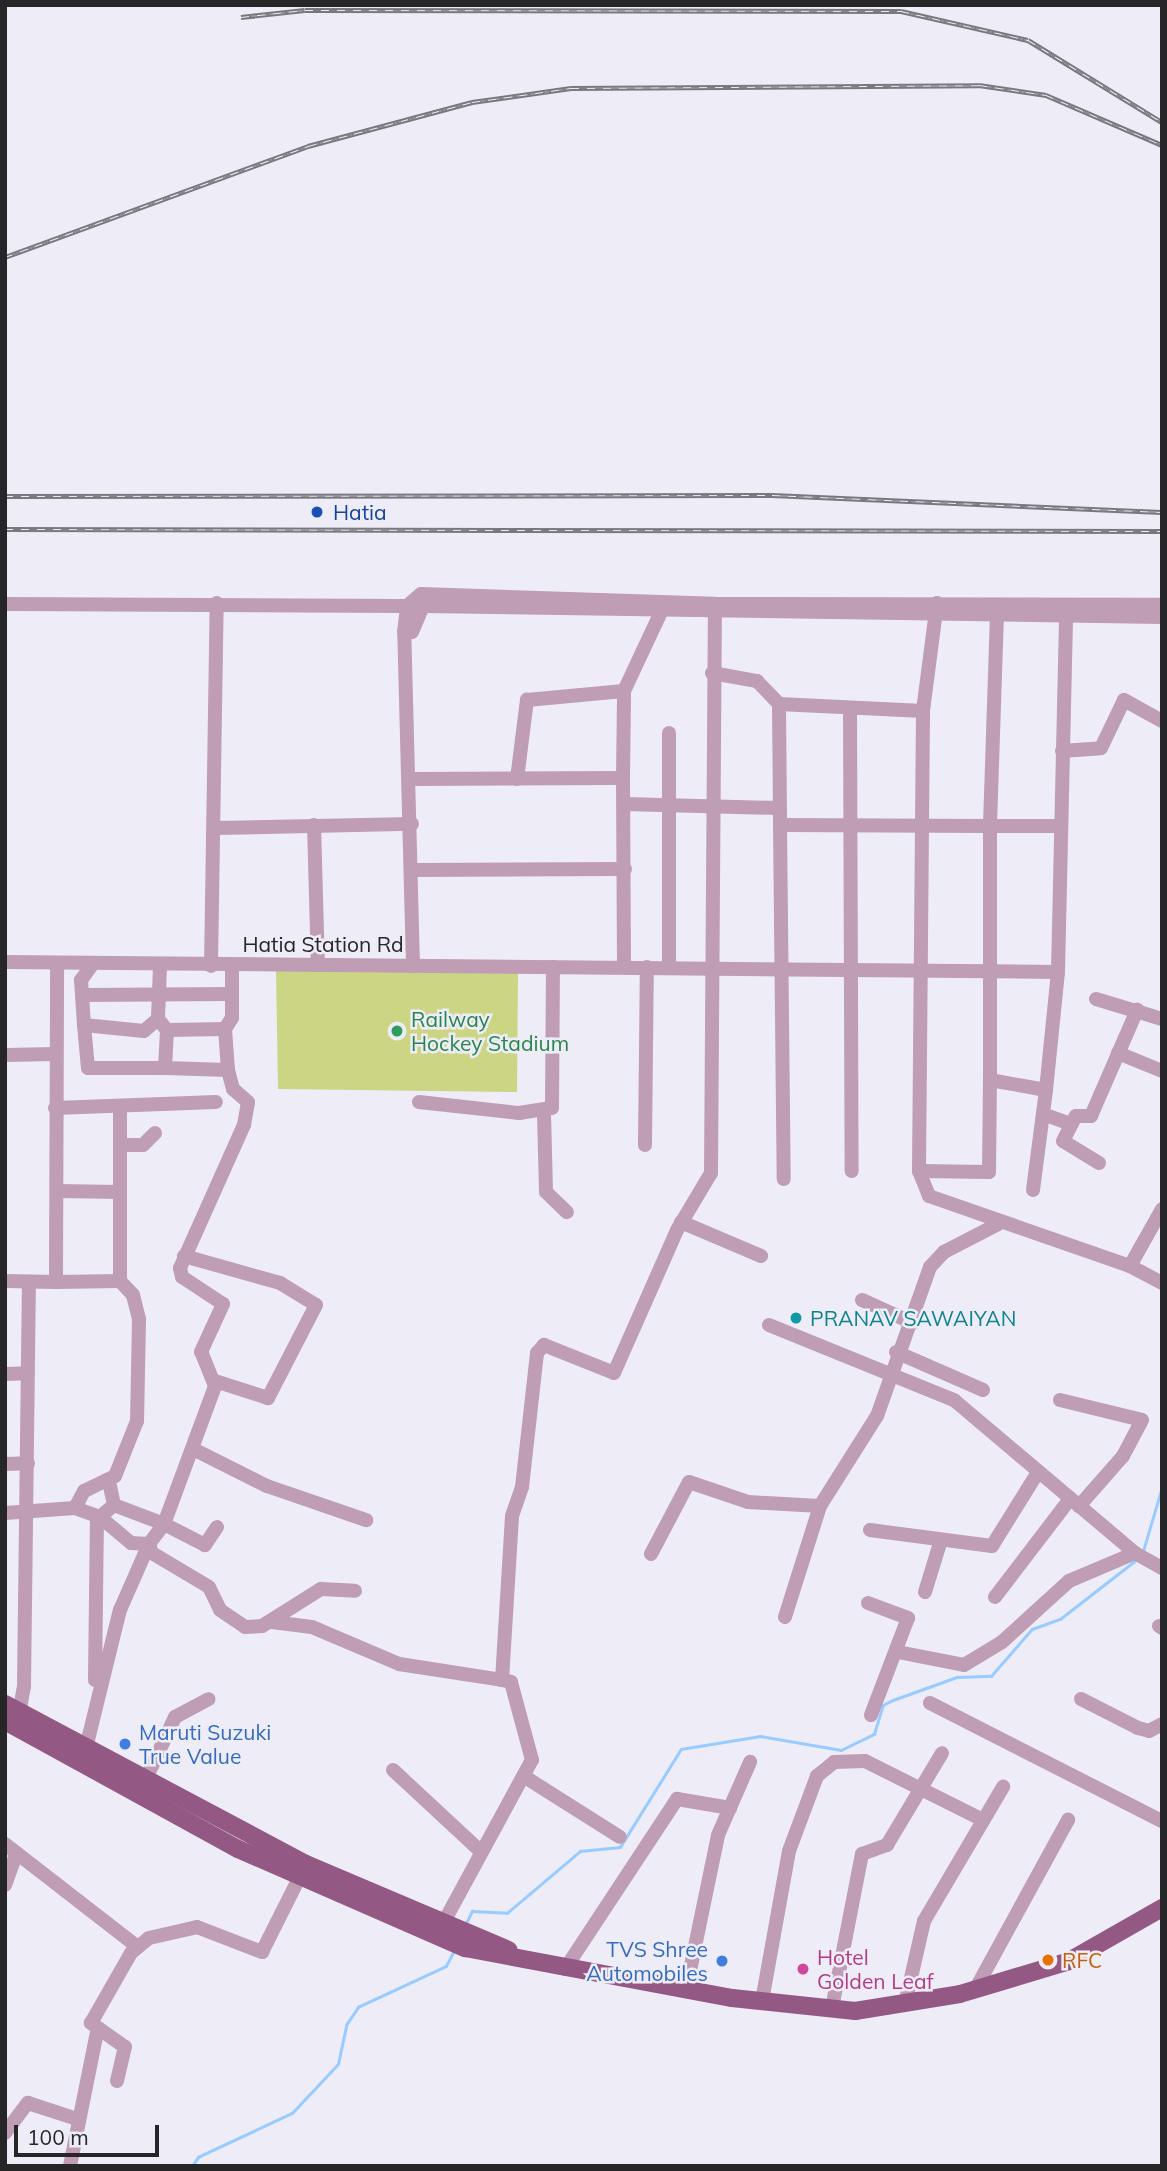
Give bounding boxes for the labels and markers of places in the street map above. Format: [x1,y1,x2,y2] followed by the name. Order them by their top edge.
[333,499,387,525] place label: Hatia
[307,502,327,522] marker: Hatia
[411,1006,569,1056] place label: Railway Hockey Stadium
[389,1023,405,1039] marker: Railway Hockey Stadium
[810,1305,1016,1331] place label: PRANAV SAWAIYAN
[788,1310,804,1326] marker: PRANAV SAWAIYAN
[139,1719,271,1769] place label: Maruti Suzuki True Value
[117,1736,133,1752] marker: Maruti Suzuki True Value
[586,1936,708,1986] place label: TVS Shree Automobiles
[817,1944,934,1994] place label: Hotel Golden Leaf
[1062,1947,1102,1973] place label: RFC
[1040,1952,1056,1968] marker: RFC
[714,1953,730,1969] marker: TVS Shree Automobiles
[795,1961,811,1977] marker: Hotel Golden Leaf

